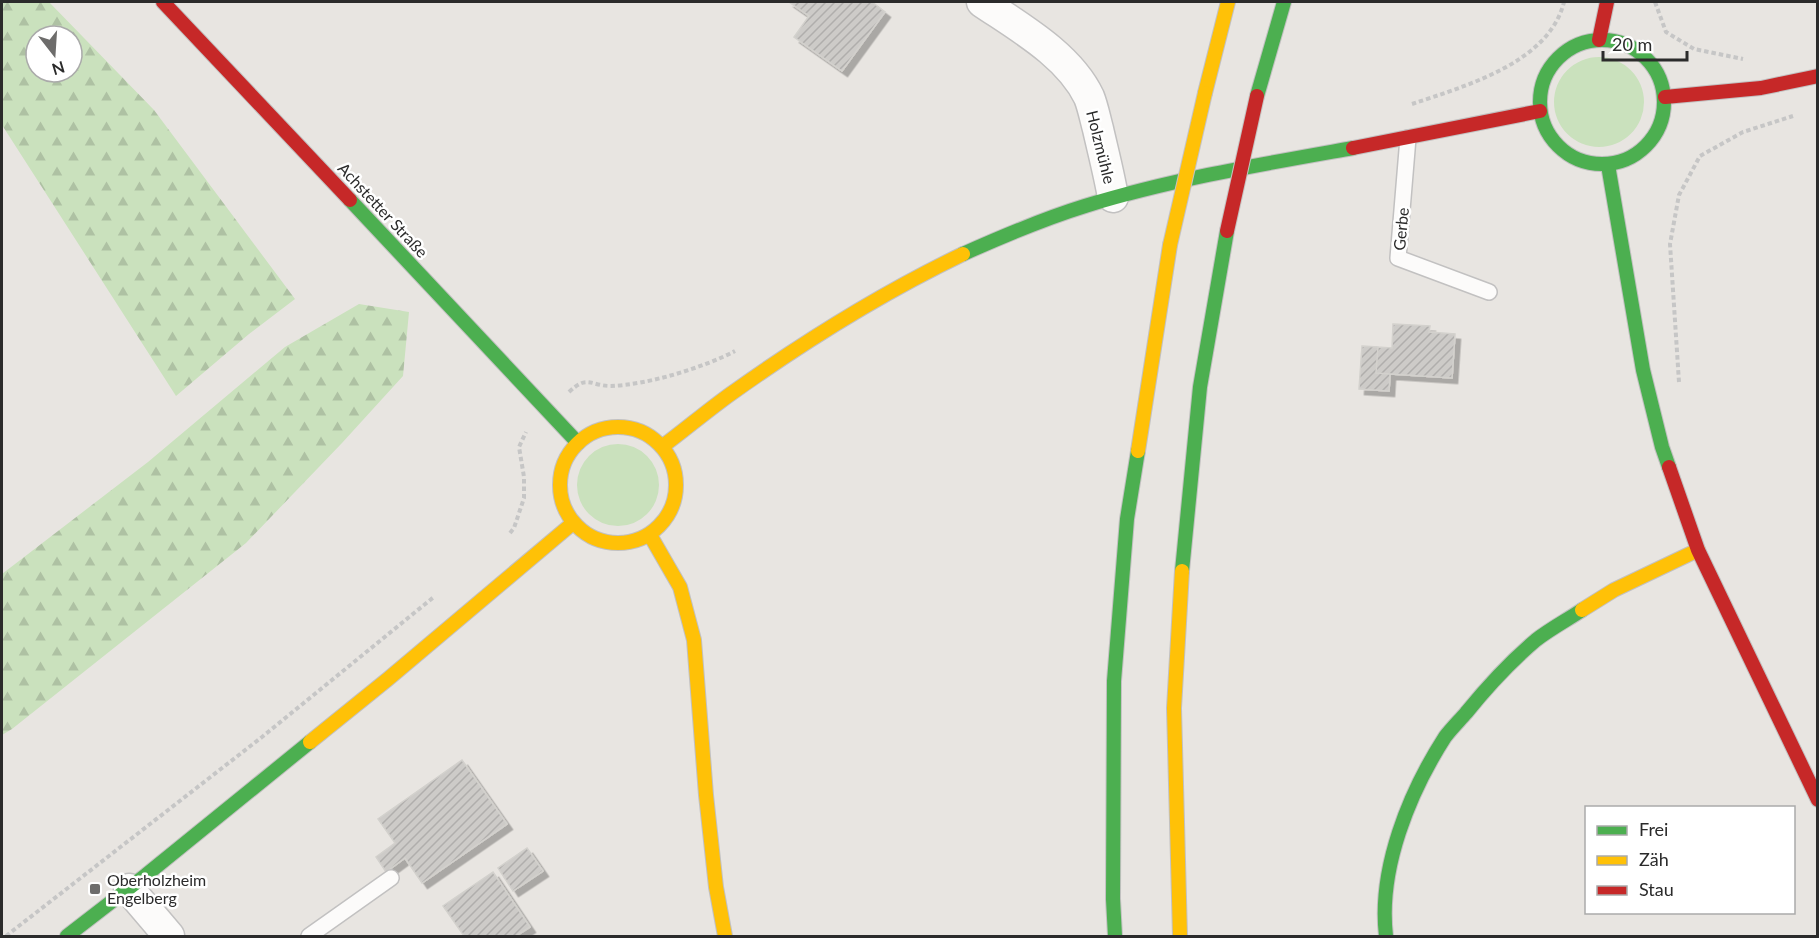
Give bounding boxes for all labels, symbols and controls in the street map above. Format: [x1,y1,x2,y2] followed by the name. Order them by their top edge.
[24,24,84,84] north arrow
[1603,24,1687,62] scale bar
[1612,33,1652,55] text: 20 m
[50,58,67,80] text: N
[1083,108,1120,186] street label: Holzmühle
[335,158,432,261] street label: Achstetter Straße
[1389,207,1412,251] street label: Gerbe
[1585,806,1795,914] legend
[1639,818,1668,840] text: Frei
[1639,848,1669,870] text: Zäh
[107,870,206,907] place label: Oberholzheim Engelberg
[1639,878,1674,900] text: Stau
[88,882,102,896] marker: Oberholzheim Engelberg

